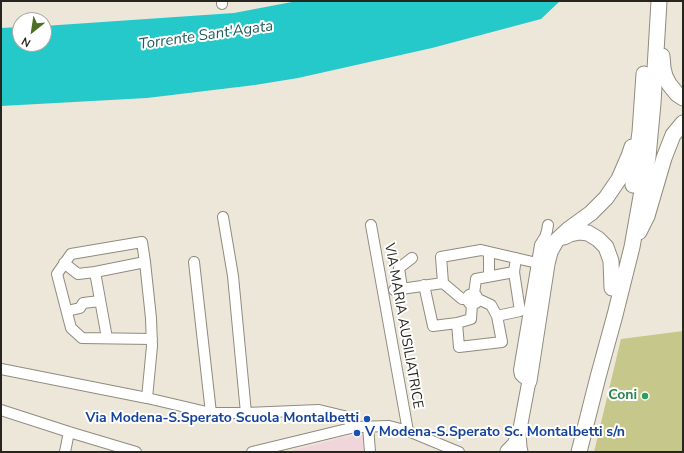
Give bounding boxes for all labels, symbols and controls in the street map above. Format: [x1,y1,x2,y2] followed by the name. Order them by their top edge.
[12,12,52,52] north arrow
[138,18,274,54] water label: Torrente Sant'Agata
[19,33,34,51] text: N
[380,242,426,410] street label: VIA MARIA AUSILIATRICE
[608,388,637,404] place label: Coni
[640,391,650,401] marker: Coni
[85,411,359,427] place label: Via Modena-S.Sperato Scuola Montalbetti
[362,414,372,424] marker: Via Modena-S.Sperato Scuola Montalbetti
[365,425,625,441] place label: V Modena-S.Sperato Sc. Montalbetti s/n
[352,428,362,438] marker: V Modena-S.Sperato Sc. Montalbetti s/n

